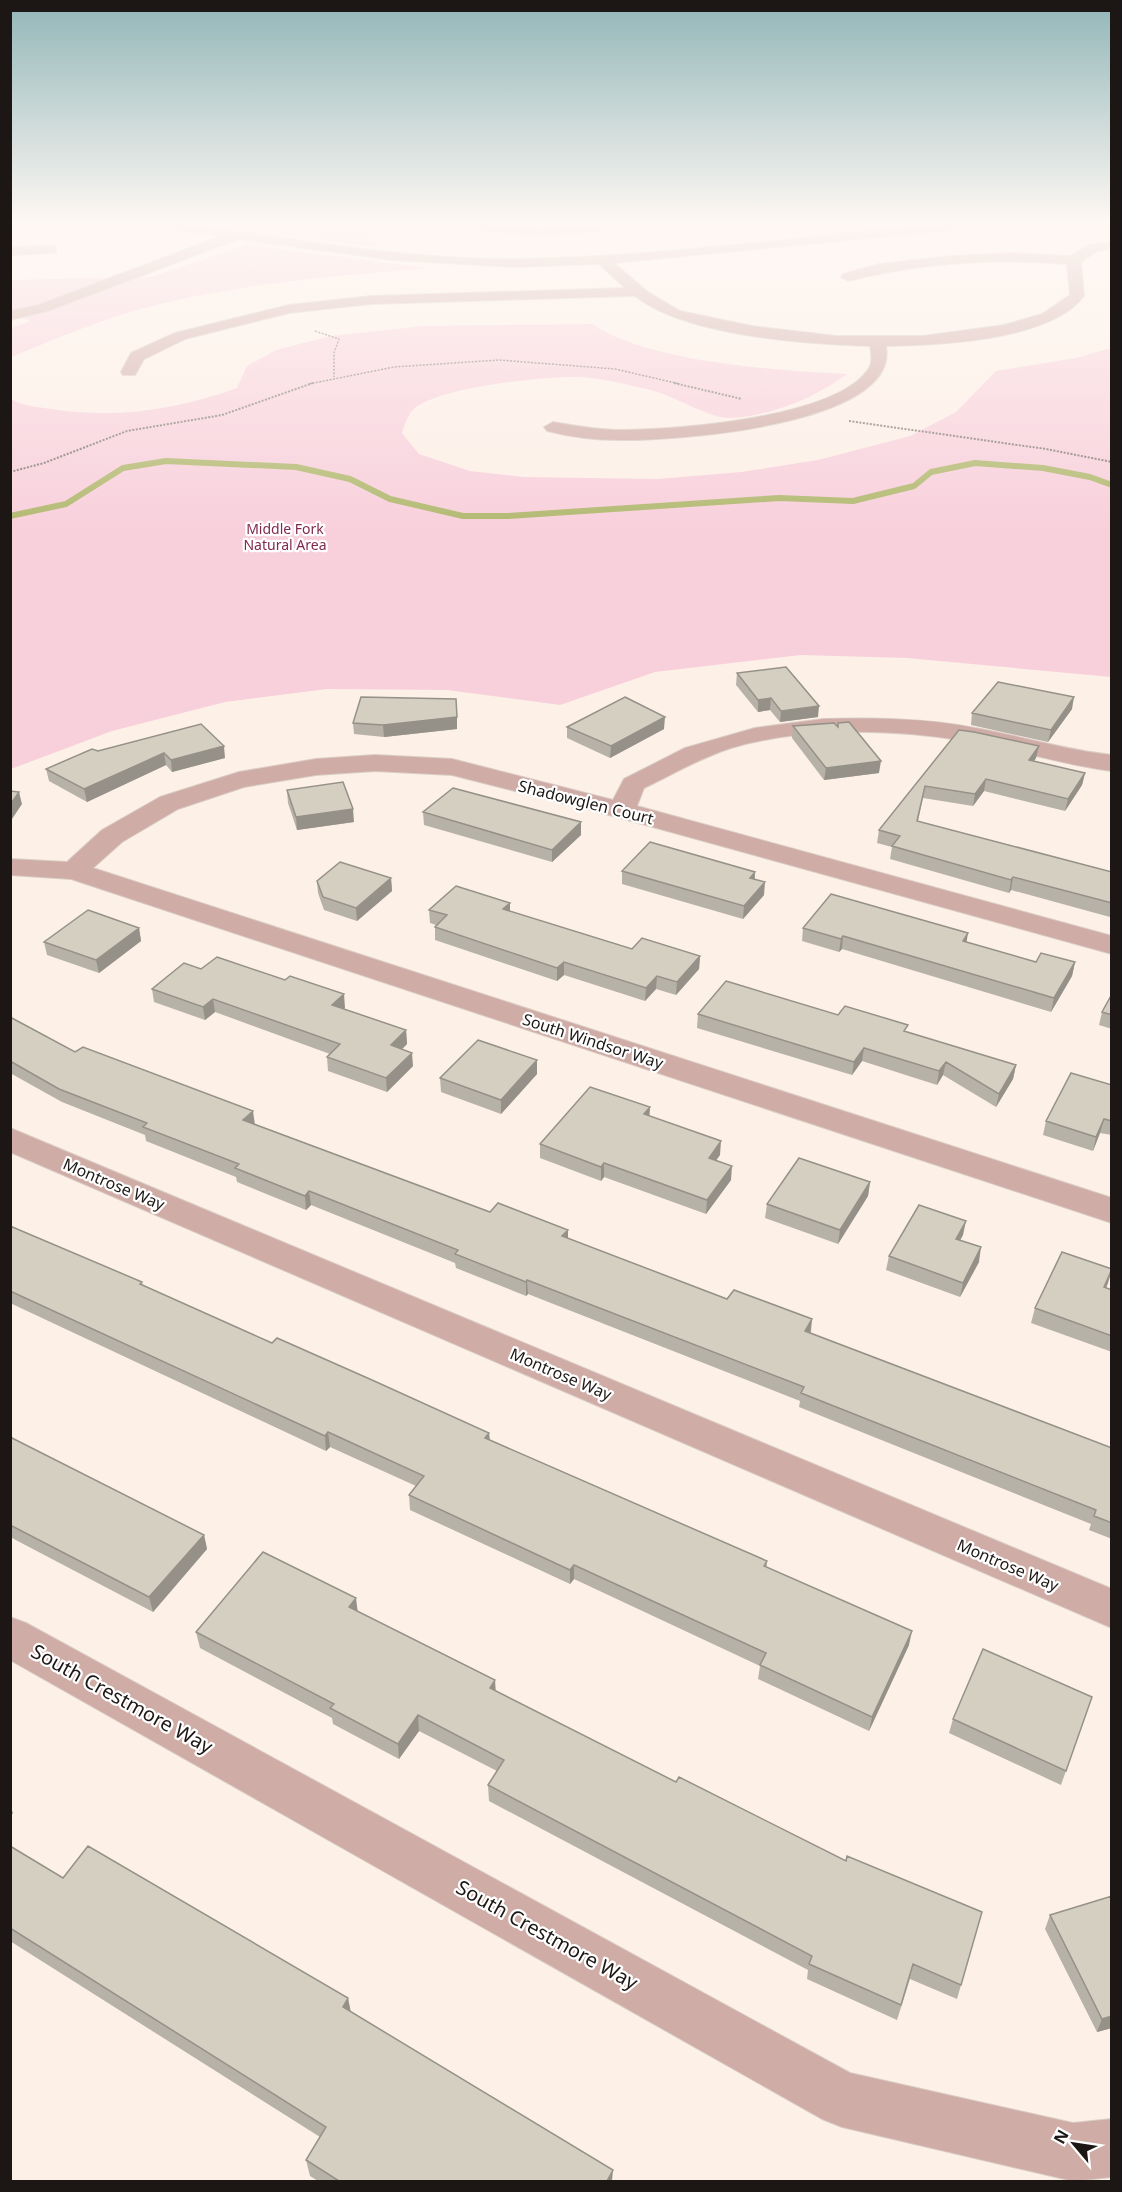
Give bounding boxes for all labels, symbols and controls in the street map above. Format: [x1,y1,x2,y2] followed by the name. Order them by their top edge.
[243,519,327,554] park label: Middle Fork Natural Area
[516,775,656,829] street label: Shadowglen Court
[520,1008,667,1074] street label: South Windsor Way
[60,1153,169,1216] street label: Montrose Way
[507,1343,616,1406] street label: Montrose Way
[954,1534,1063,1597] street label: Montrose Way
[27,1637,219,1760] street label: South Crestmore Way
[452,1873,644,1996] street label: South Crestmore Way
[1044,2114,1104,2174] north arrow
[1048,2126,1074,2148] text: N

